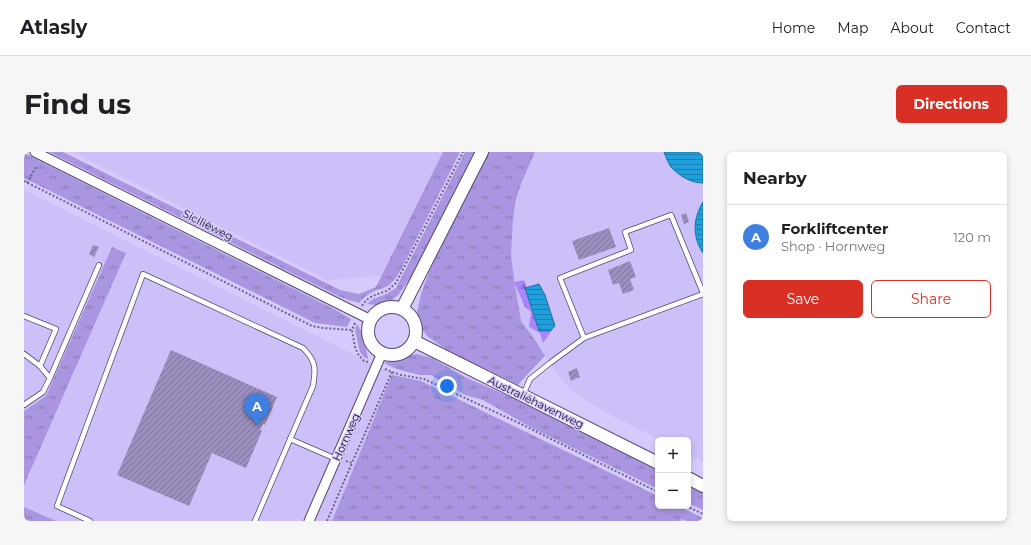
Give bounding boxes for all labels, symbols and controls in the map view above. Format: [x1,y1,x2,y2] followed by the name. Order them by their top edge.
[20,16,87,39] text: Atlasly
[772,19,815,37] text: Home
[837,19,868,37] text: Map
[890,19,934,37] text: About
[956,19,1011,37] text: Contact
[896,85,1007,123] button: Directions
[24,87,131,121] text: Find us
[743,168,807,188] text: Nearby
[180,206,236,244] street label: Siciliëweg
[781,219,888,238] text: Forkliftcenter
[751,229,761,245] text: A
[953,229,991,245] text: 120 m
[781,238,885,254] text: Shop · Hornweg
[743,280,863,318] button: Save
[871,280,991,318] button: Share
[486,373,586,431] street label: Australiëhavenweg
[437,376,457,396] your location
[244,393,270,426] pin: A
[329,411,363,463] street label: Hornweg
[655,437,691,509] map controls
[655,437,691,473] button: +
[655,473,691,509] button: −

